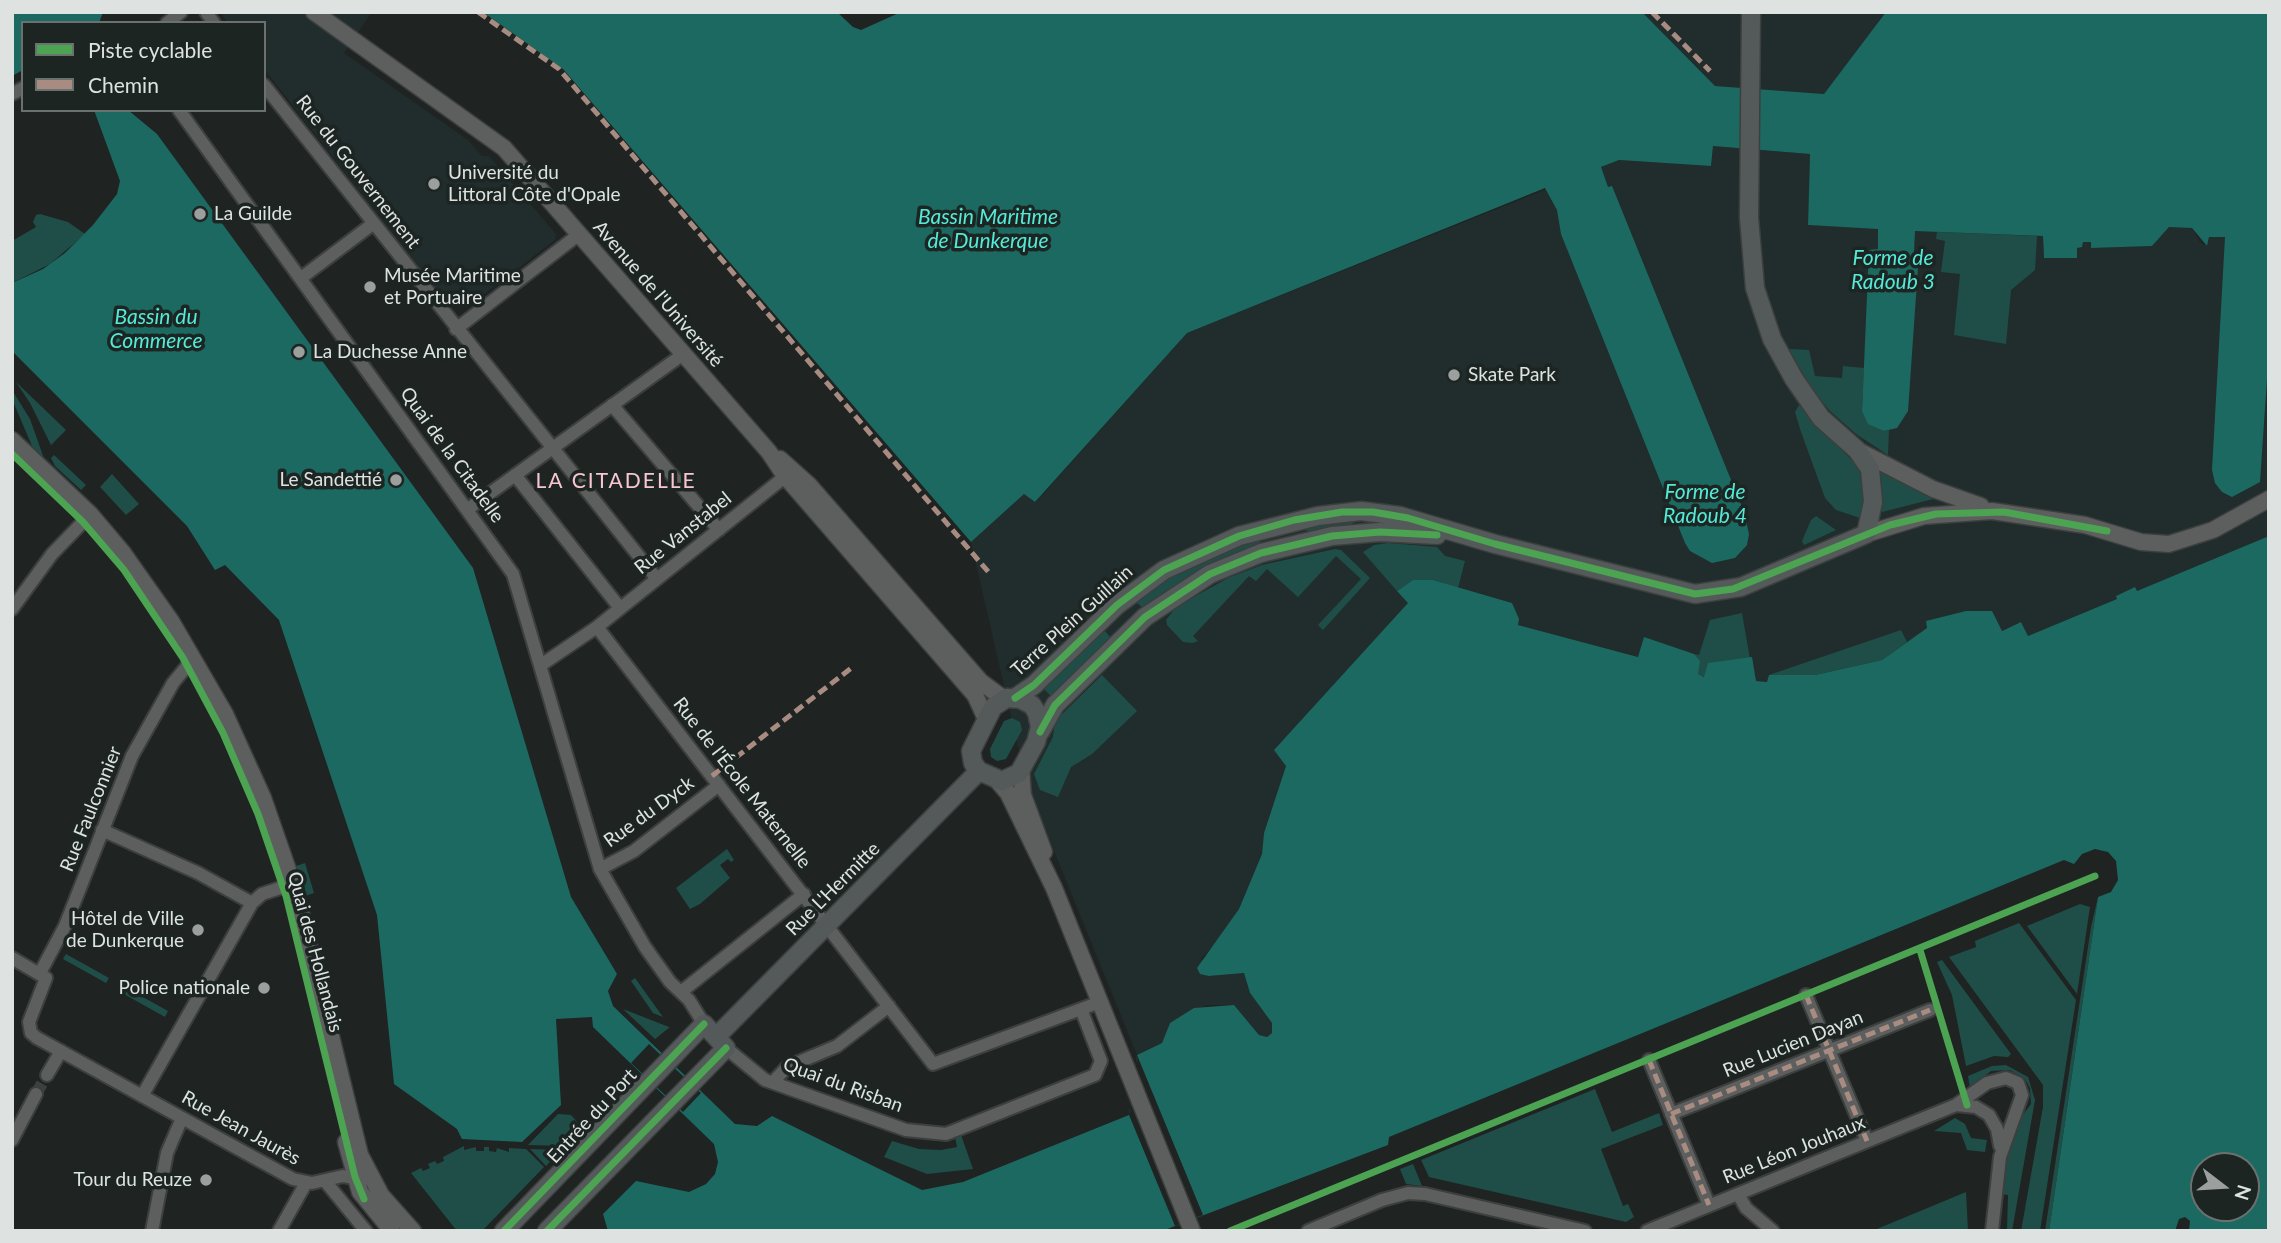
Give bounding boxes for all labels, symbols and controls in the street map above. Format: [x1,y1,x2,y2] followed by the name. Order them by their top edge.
[21,21,266,112] legend
[88,37,212,62] text: Piste cyclable
[88,72,159,97] text: Chemin
[291,91,425,253] street label: Rue du Gouvernement
[448,162,620,206] place label: Université du Littoral Côte d'Opale
[426,176,442,192] marker: Université du Littoral Côte d'Opale
[214,203,292,225] place label: La Guilde
[918,204,1058,254] water label: Bassin Maritime de Dunkerque
[192,206,208,222] marker: La Guilde
[588,216,728,372] street label: Avenue de l'Université
[1851,245,1935,295] water label: Forme de Radoub 3
[384,265,521,309] place label: Musée Maritime et Portuaire
[362,279,378,295] marker: Musée Maritime et Portuaire
[110,304,202,354] water label: Bassin du Commerce
[313,341,467,363] place label: La Duchesse Anne
[291,344,307,360] marker: La Duchesse Anne
[1468,364,1556,386] place label: Skate Park
[1446,367,1462,383] marker: Skate Park
[395,383,509,527] street label: Quai de la Citadelle
[537,468,695,494] district label: LA CITADELLE
[280,469,382,491] place label: Le Sandettié
[388,472,404,488] marker: Le Sandettié
[1663,479,1747,529] water label: Forme de Radoub 4
[630,487,736,579] street label: Rue Vanstabel
[1007,560,1137,682] street label: Terre Plein Guillain
[668,693,816,873] street label: Rue de l'École Maternelle
[55,743,127,875] street label: Rue Faulconnier
[600,772,698,852] street label: Rue du Dyck
[781,837,885,941] street label: Rue L'Hermitte
[283,869,347,1035] street label: Quai des Hollandais
[66,908,184,952] place label: Hôtel de Ville de Dunkerque
[190,922,206,938] marker: Hôtel de Ville de Dunkerque
[119,977,250,999] place label: Police nationale
[256,980,272,996] marker: Police nationale
[1720,1006,1866,1082] street label: Rue Lucien Dayan
[780,1053,906,1117] street label: Quai du Risban
[542,1064,642,1168] street label: Entrée du Port
[178,1086,304,1170] street label: Rue Jean Jaurès
[1720,1111,1868,1189] street label: Rue Léon Jouhaux
[2190,1152,2260,1222] north arrow
[74,1169,192,1191] place label: Tour du Reuze
[198,1172,214,1188] marker: Tour du Reuze
[2231,1182,2257,1203] text: N

